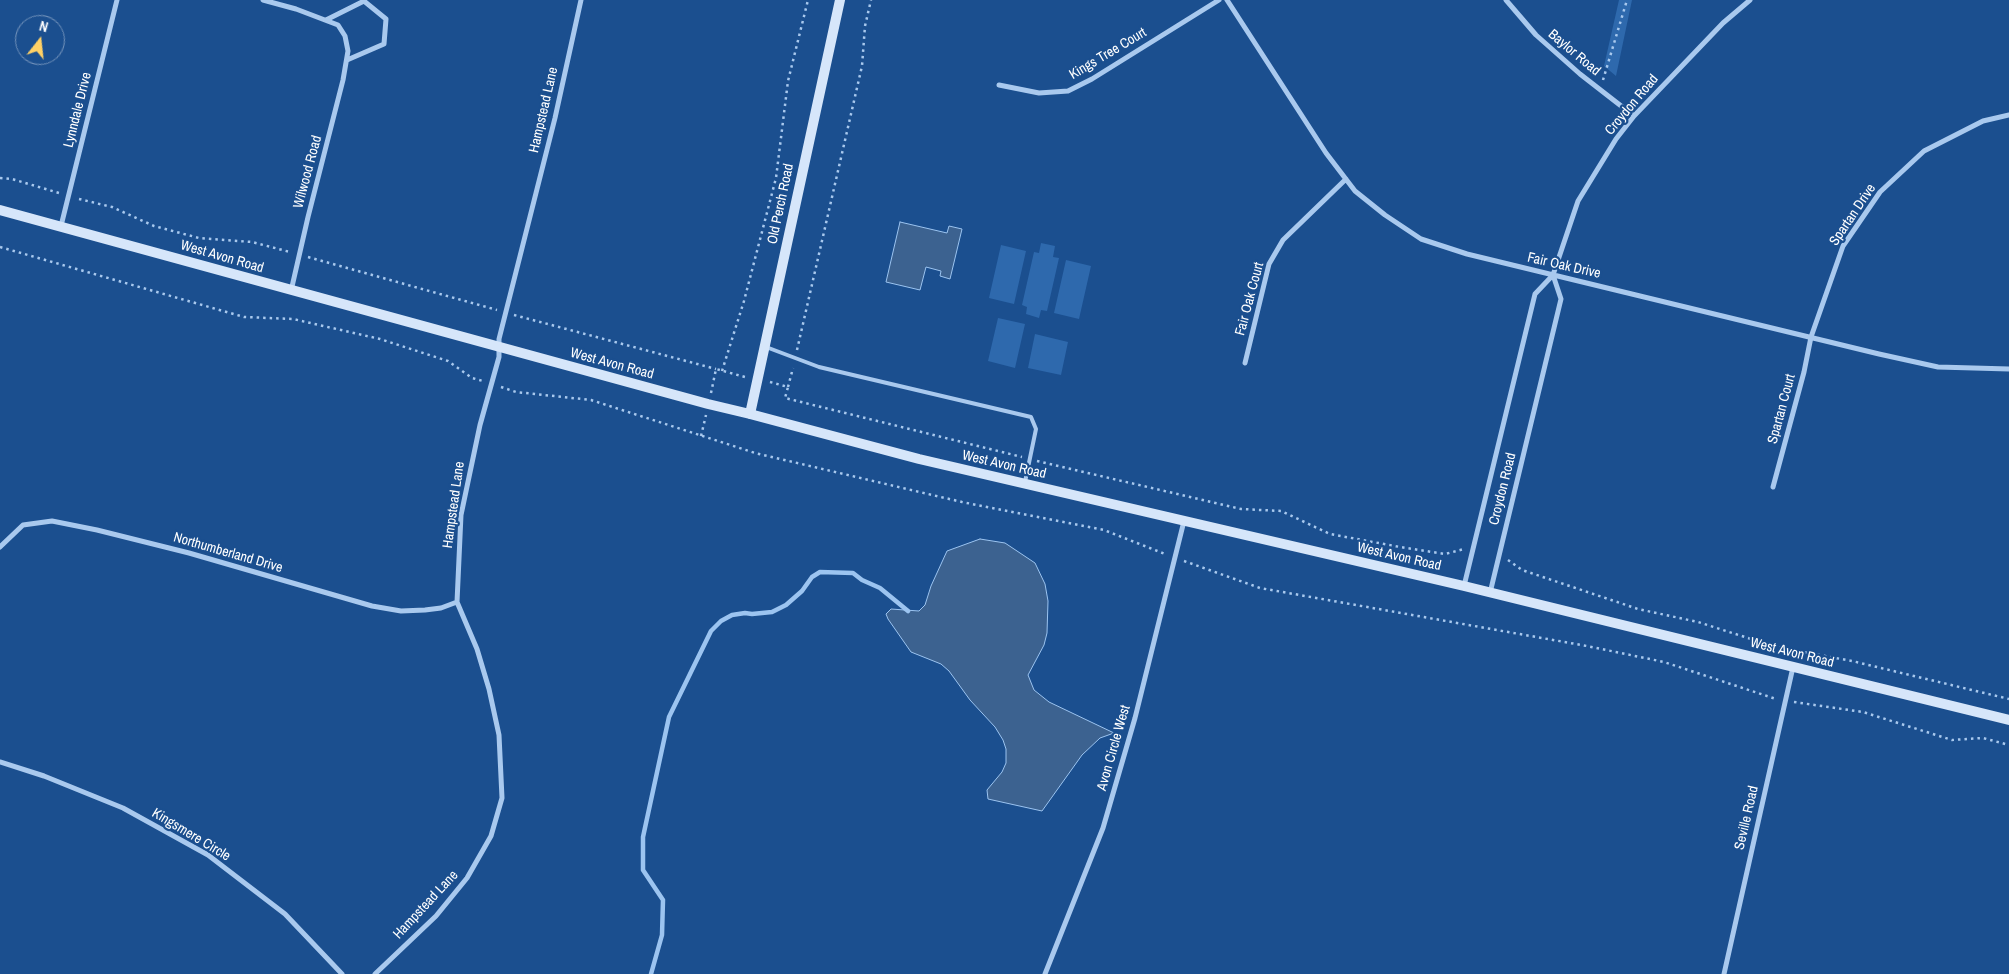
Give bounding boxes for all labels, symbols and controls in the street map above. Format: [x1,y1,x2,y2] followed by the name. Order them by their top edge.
[15,15,65,65] north arrow
[37,17,50,36] text: N
[1066,24,1150,84] street label: Kings Tree Court
[1544,26,1604,80] street label: Baylor Road
[526,66,562,154] street label: Hampstead Lane
[61,71,95,149] street label: Lynndale Drive
[1602,71,1662,139] street label: Croydon Road
[290,134,326,210] street label: Wilwood Road
[764,162,798,246] street label: Old Perch Road
[1826,181,1880,249] street label: Spartan Drive
[178,237,266,277] street label: West Avon Road
[1526,249,1602,283] street label: Fair Oak Drive
[1232,260,1268,338] street label: Fair Oak Court
[568,345,656,383] street label: West Avon Road
[1765,372,1799,446] street label: Spartan Court
[960,447,1048,483] street label: West Avon Road
[1486,451,1520,527] street label: Croydon Road
[440,461,468,549] street label: Hampstead Lane
[171,529,285,577] street label: Northumberland Drive
[1355,539,1443,575] street label: West Avon Road
[1748,634,1836,672] street label: West Avon Road
[1094,703,1134,793] street label: Avon Circle West
[1731,784,1763,852] street label: Seville Road
[149,805,233,865] street label: Kingsmere Circle
[390,867,462,943] street label: Hampstead Lane

